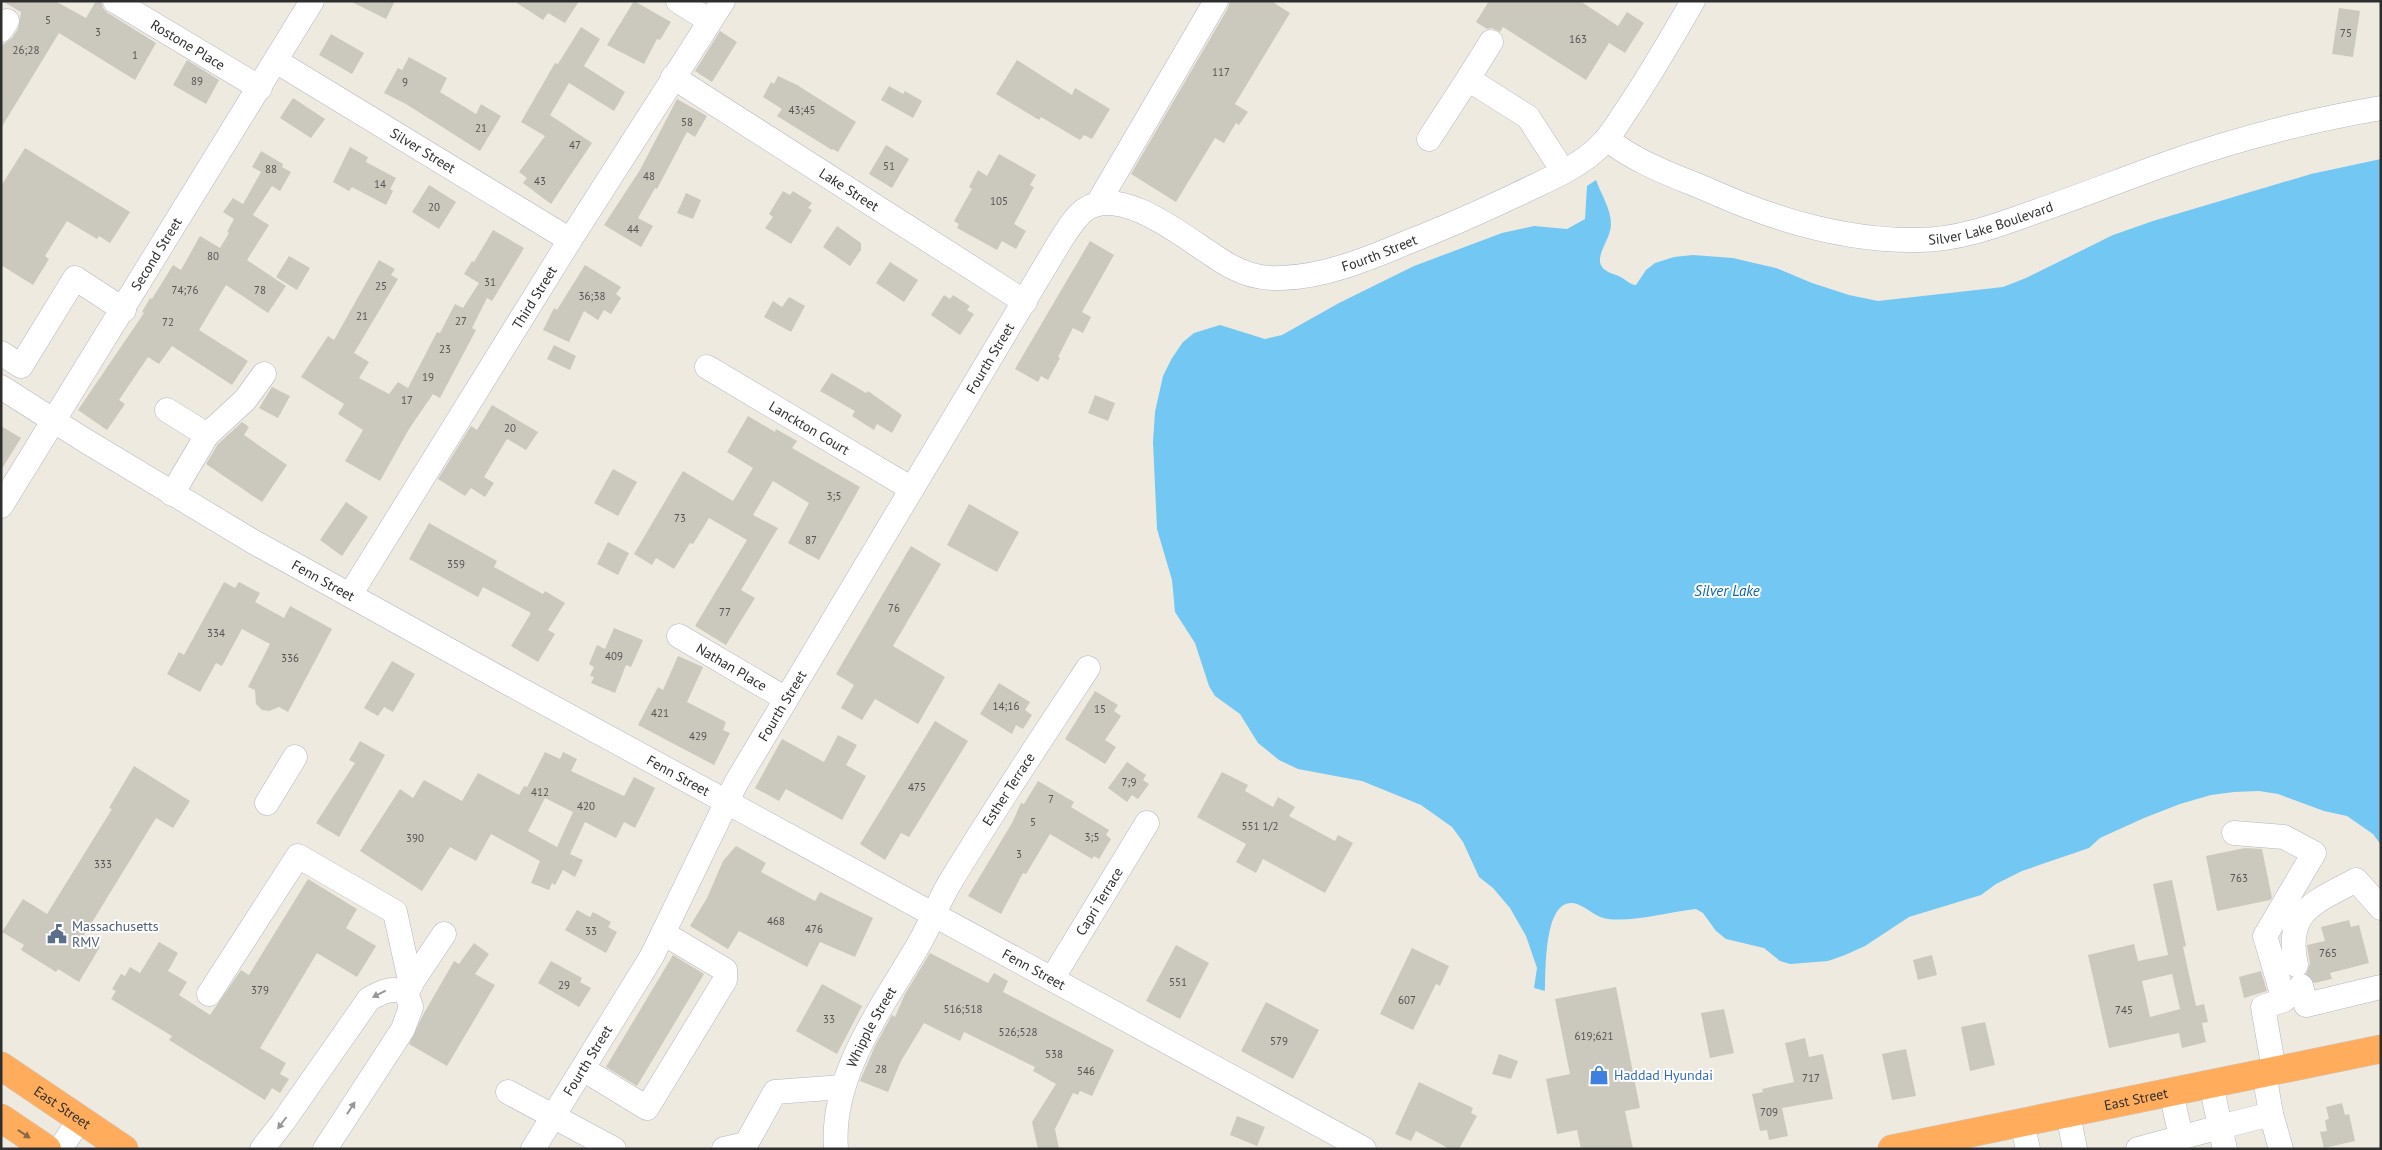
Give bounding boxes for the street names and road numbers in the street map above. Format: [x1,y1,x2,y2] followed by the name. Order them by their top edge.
[147,15,228,74] street label: Rostone Place
[387,124,459,177] street label: Silver Street
[816,164,882,215] street label: Lake Street
[1928,197,2055,249] street label: Silver Lake Boulevard
[127,214,186,294] street label: Second Street
[1339,230,1420,276] street label: Fourth Street
[508,262,561,332] street label: Third Street
[962,319,1018,397] street label: Fourth Street
[766,397,853,459] street label: Lanckton Court
[289,556,358,605] street label: Fenn Street
[693,639,770,695] street label: Nathan Place
[754,667,810,745] street label: Fourth Street
[978,749,1039,829] street label: Esther Terrace
[644,751,713,800] street label: Fenn Street
[1072,864,1127,939] street label: Capri Terrace
[999,945,1069,994] street label: Fenn Street
[842,983,900,1070] street label: Whipple Street
[559,1022,616,1099] street label: Fourth Street
[31,1082,94,1133] street label: East Street
[2102,1084,2170,1114] street label: East Street

